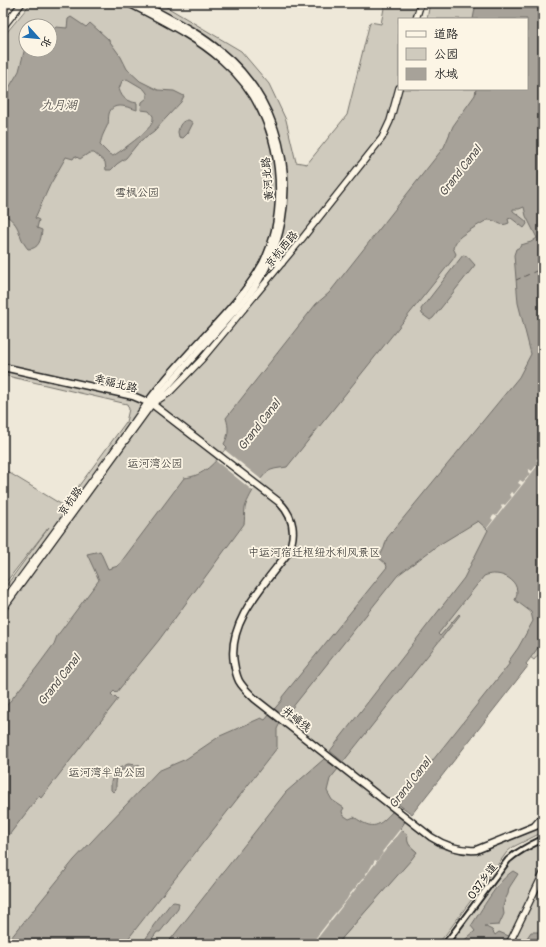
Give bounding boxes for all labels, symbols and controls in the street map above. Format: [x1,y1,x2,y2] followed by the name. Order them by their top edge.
[18,18,58,58] north arrow
[398,18,528,90] legend
[434,27,458,42] text: 道路
[38,34,55,50] text: 北
[434,47,458,62] text: 公园
[434,67,458,82] text: 水域
[41,98,78,113] water label: 九月湖
[436,142,486,200] water label: Grand Canal
[259,156,276,201] street label: 黄河北路
[115,186,159,199] park label: 雪枫公园
[262,228,301,270] street label: 京杭西路
[93,372,139,395] street label: 幸福北路
[235,396,285,454] water label: Grand Canal
[128,457,183,470] park label: 运河湾公园
[55,484,85,518] street label: 京杭路
[248,546,380,559] park label: 中运河宿迁枢纽水利风景区
[35,651,85,709] water label: Grand Canal
[280,704,314,735] street label: 井嶂线
[386,754,436,812] water label: Grand Canal
[69,766,146,779] park label: 运河湾半岛公园
[465,861,500,902] street label: 037乡道

